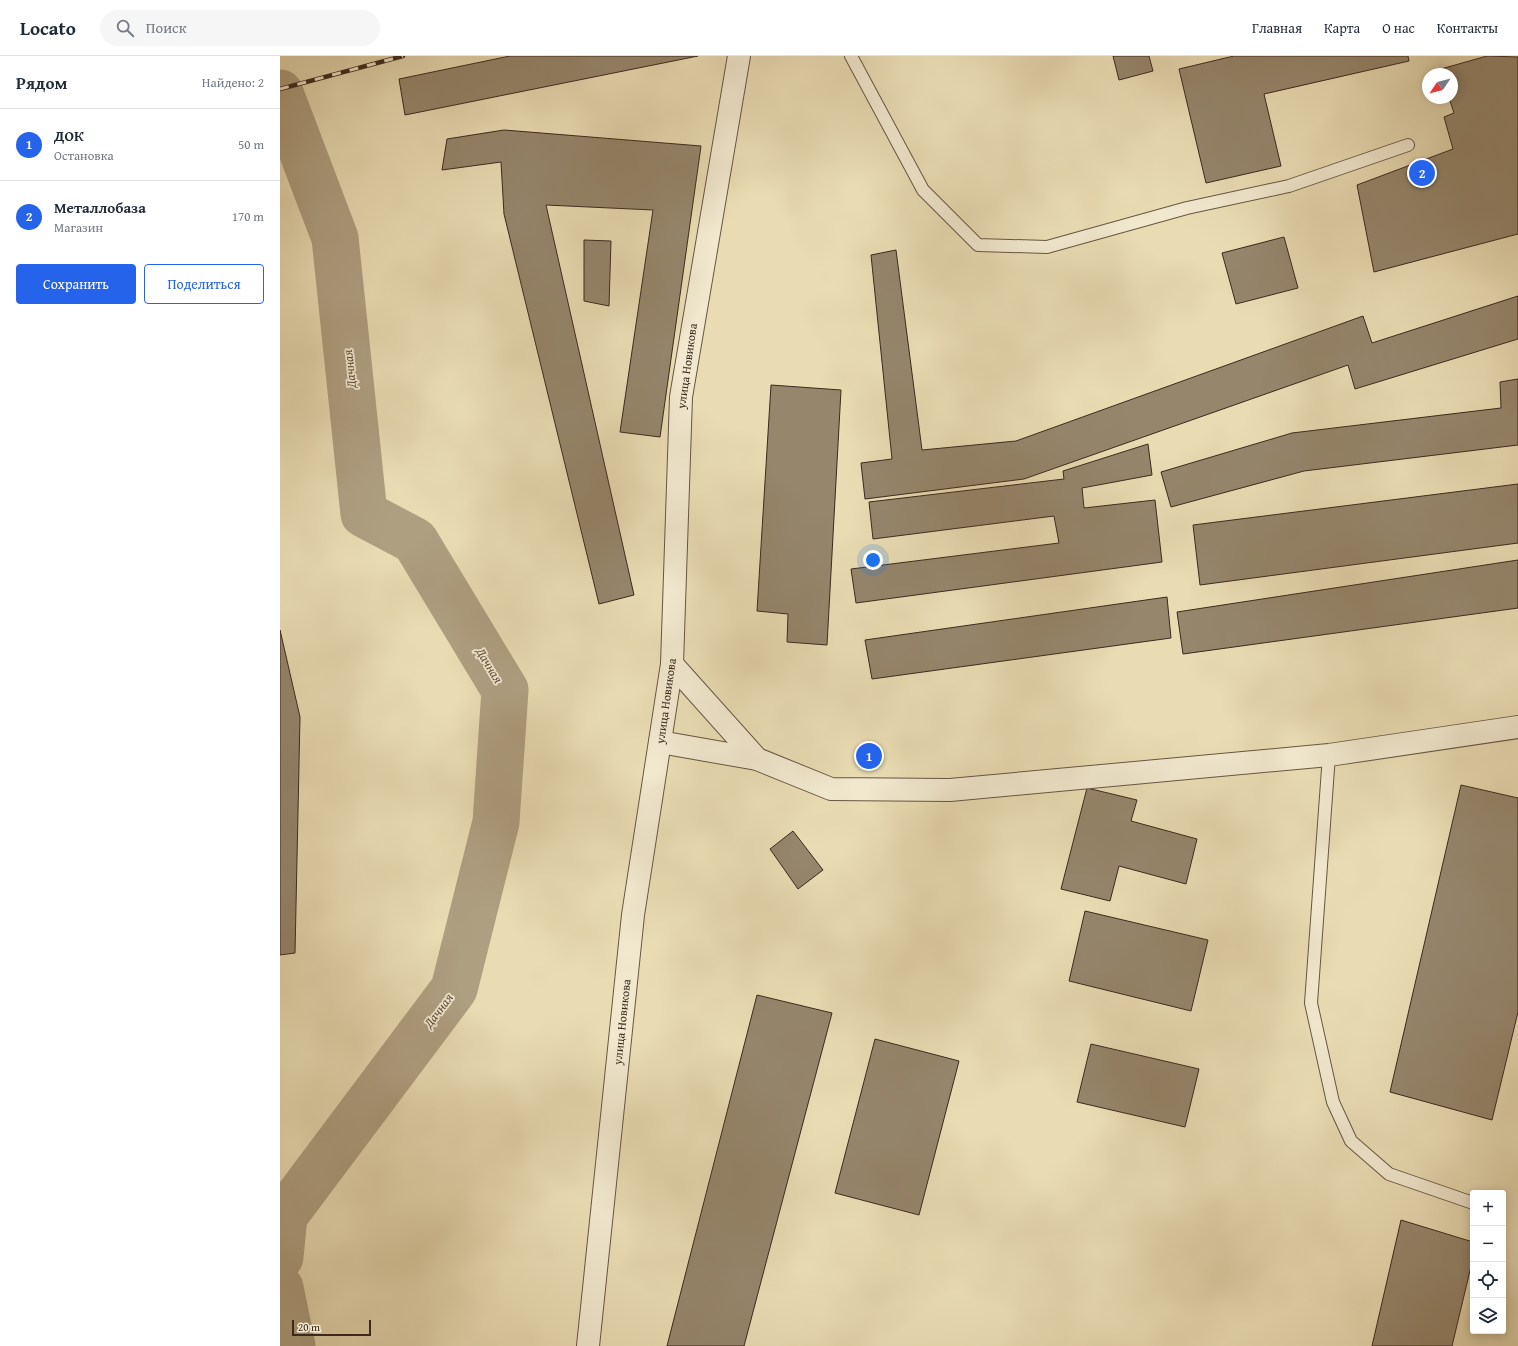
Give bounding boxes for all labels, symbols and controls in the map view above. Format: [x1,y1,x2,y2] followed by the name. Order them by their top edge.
[100,10,380,46] search box
[20,14,76,42] text: Locato
[114,17,136,39] icon: search
[146,17,187,38] text: Поиск
[1252,18,1302,38] text: Главная
[1324,18,1360,38] text: Карта
[1382,18,1415,38] text: О нас
[1437,18,1498,38] text: Контакты
[1422,68,1458,104] north arrow
[16,70,67,95] text: Рядом
[202,73,264,92] text: Найдено: 2
[54,125,84,146] text: ДОК
[26,135,32,154] text: 1
[238,135,264,154] text: 50 m
[54,146,114,165] text: Остановка
[1409,158,1435,188] pin: 2
[54,197,146,218] text: Металлобаза
[26,207,32,226] text: 2
[232,207,264,226] text: 170 m
[54,218,103,237] text: Магазин
[16,264,136,304] button: Сохранить
[144,264,264,304] button: Поделиться
[672,322,701,411] street label: улица Новикова
[338,348,361,390] water label: Дачная
[863,550,883,570] your location
[471,643,508,687] water label: Дачная
[651,657,680,746] street label: улица Новикова
[856,741,882,771] pin: 1
[608,978,634,1067] street label: улица Новикова
[419,989,458,1032] water label: Дачная
[1470,1190,1506,1334] map controls
[1470,1190,1506,1226] button: +
[1470,1226,1506,1262] button: −
[1470,1262,1506,1298] button: locate
[1470,1298,1506,1334] button: layers
[292,1318,371,1337] scale bar
[298,1319,320,1335] text: 20 m

